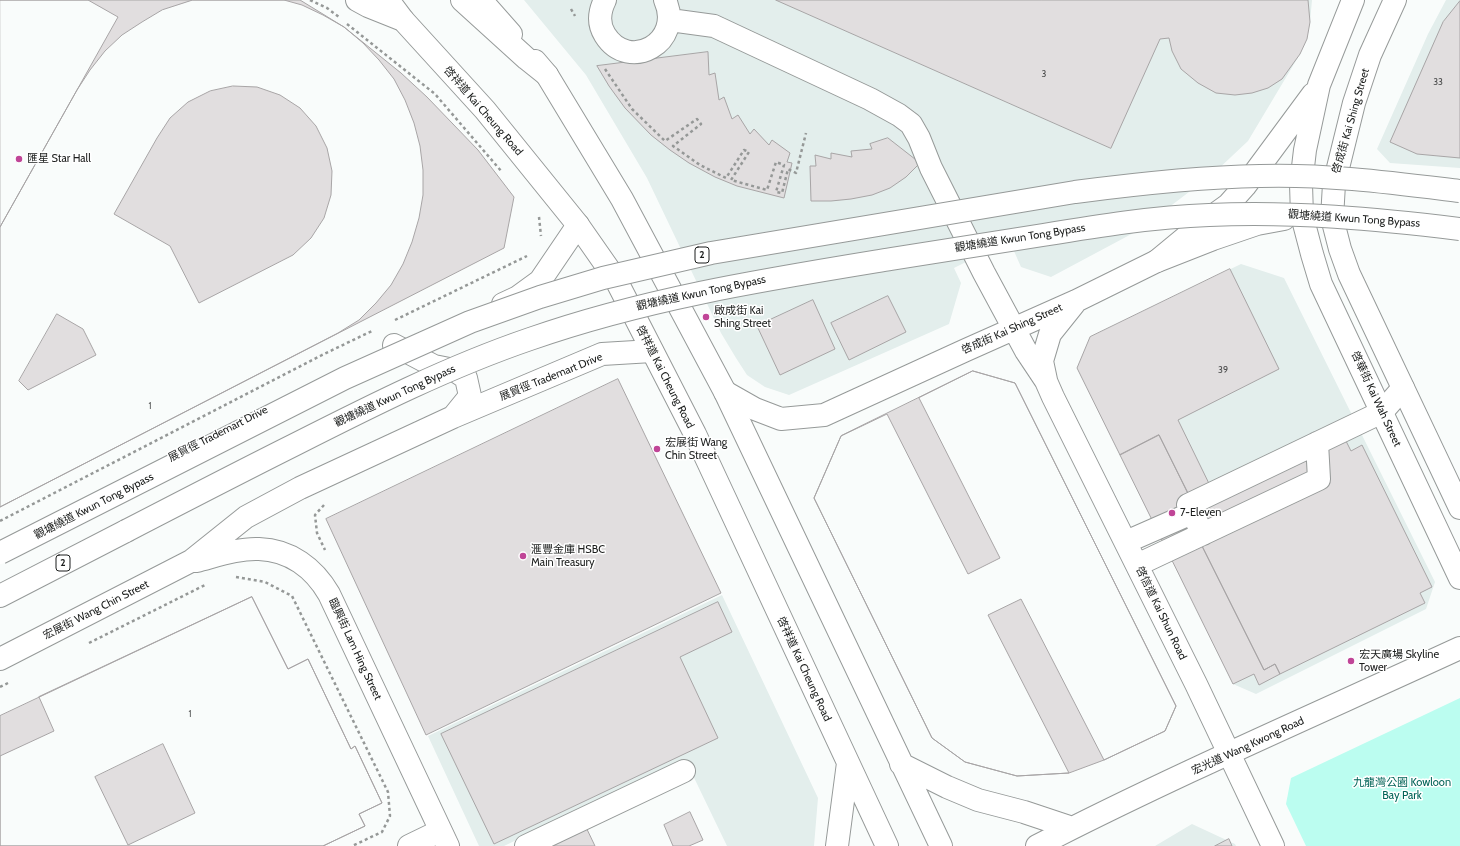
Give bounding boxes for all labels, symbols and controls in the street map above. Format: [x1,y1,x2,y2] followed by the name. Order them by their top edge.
[441,64,525,158] street label: 啓祥道 Kai Cheung Road
[1330,67,1372,175] street label: 啓成街 Kai Shing Street
[1042,69,1046,79] house number: 3
[1433,77,1443,87] house number: 33
[27,152,91,166] place label: 匯星 Star Hall
[14,154,24,164] marker: 匯星 Star Hall
[1288,208,1420,230] street label: 觀塘繞道 Kwun Tong Bypass
[954,221,1086,255] street label: 觀塘繞道 Kwun Tong Bypass
[695,247,709,263] road number: 2
[635,273,767,313] street label: 觀塘繞道 Kwun Tong Bypass
[960,301,1064,357] street label: 啓成街 Kai Shing Street
[714,304,771,330] place label: 啟成街 Kai Shing Street
[701,312,711,322] marker: 啟成街 Kai Shing Street
[633,323,697,431] street label: 啓祥道 Kai Cheung Road
[1348,349,1404,449] street label: 啓華街 Kai Wah Street
[498,350,604,404] street label: 展貿徑 Trademart Drive
[332,362,458,430] street label: 觀塘繞道 Kwun Tong Bypass
[1218,365,1228,375] house number: 39
[149,401,151,411] house number: 1
[166,403,270,465] street label: 展貿徑 Trademart Drive
[665,436,727,462] place label: 宏展街 Wang Chin Street
[652,444,662,454] marker: 宏展街 Wang Chin Street
[32,470,156,542] street label: 觀塘繞道 Kwun Tong Bypass
[1180,506,1221,520] place label: 7-Eleven
[1167,508,1177,518] marker: 7-Eleven
[531,543,605,569] place label: 滙豐金庫 HSBC Main Treasury
[518,551,528,561] marker: 滙豐金庫 HSBC Main Treasury
[56,555,70,571] road number: 2
[1133,564,1189,662] street label: 啓信道 Kai Shun Road
[41,578,151,642] street label: 宏展街 Wang Chin Street
[326,596,384,702] street label: 臨興街 Lam Hing Street
[774,615,834,723] street label: 啓祥道 Kai Cheung Road
[1359,648,1439,674] place label: 宏天廣場 Skyline Tower
[1346,656,1356,666] marker: 宏天廣場 Skyline Tower
[189,709,191,719] house number: 1
[1190,714,1306,778] street label: 宏光道 Wang Kwong Road
[1353,776,1451,802] park label: 九龍灣公園 Kowloon Bay Park

